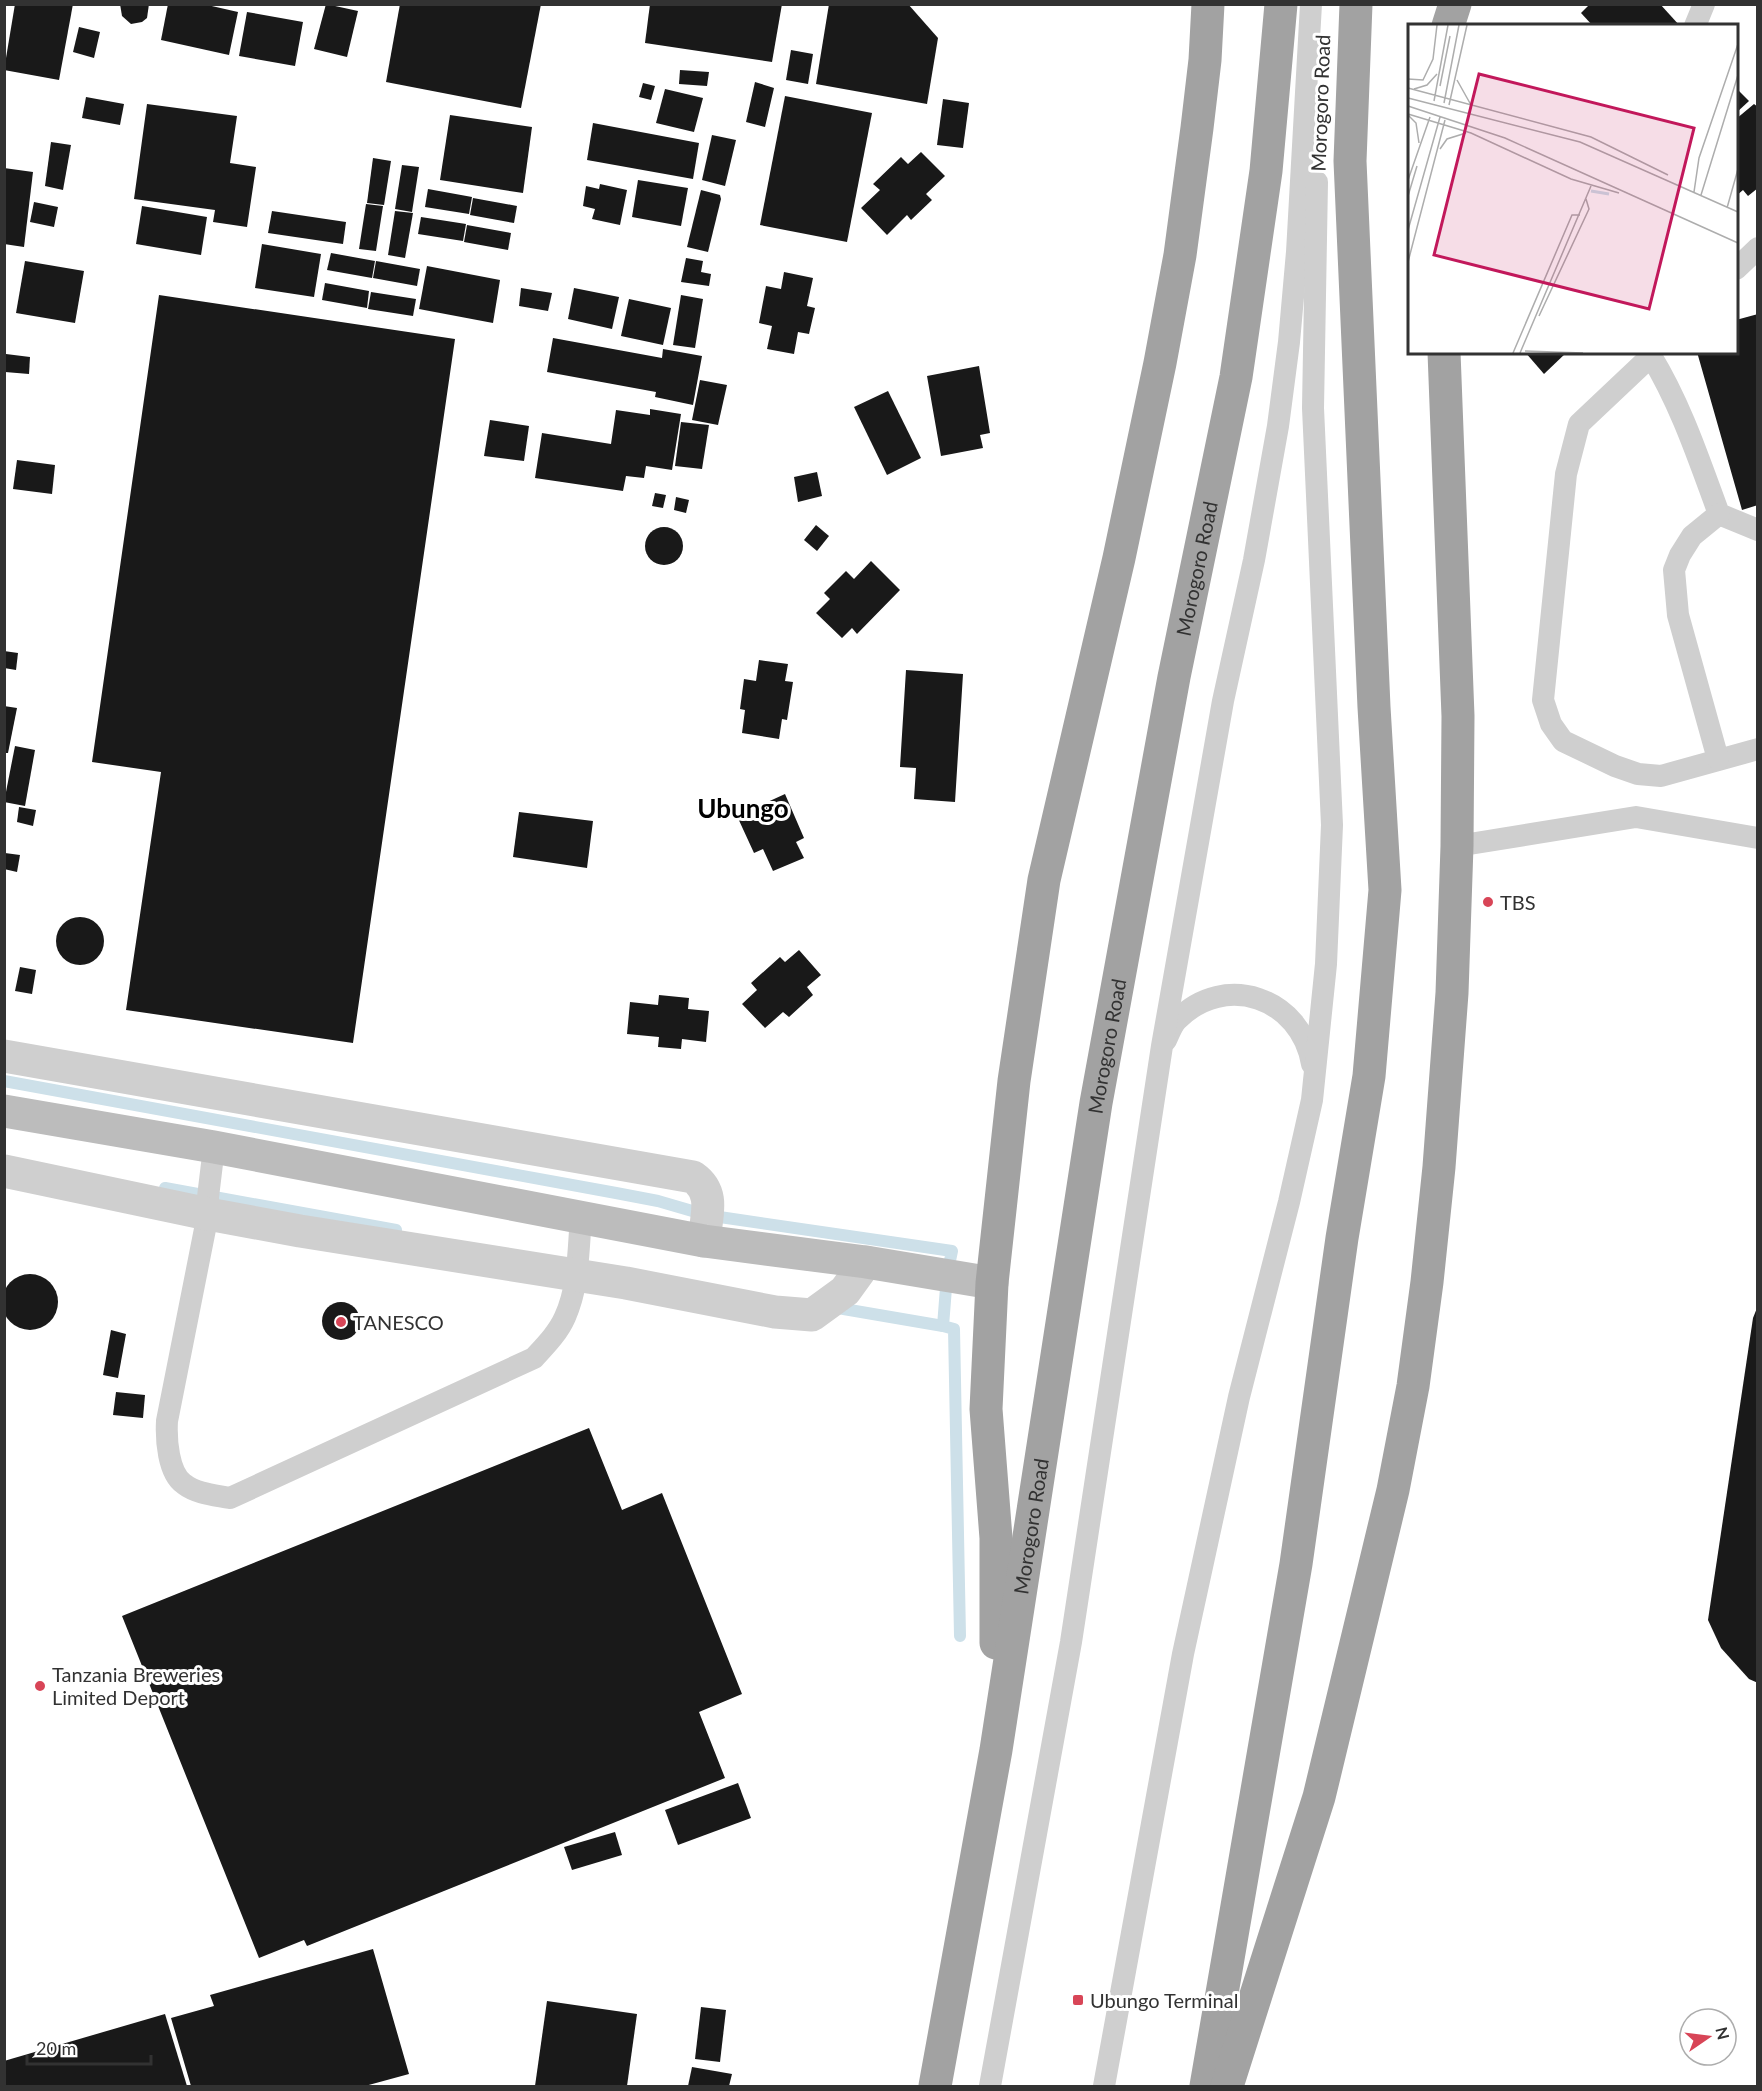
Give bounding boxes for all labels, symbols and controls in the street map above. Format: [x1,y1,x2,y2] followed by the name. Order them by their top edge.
[1408,24,1738,354] inset map
[1306,34,1334,172] street label: Morogoro Road
[1171,499,1222,638] street label: Morogoro Road
[697,792,789,824] district label: Ubungo
[1500,890,1536,914] place label: TBS
[1481,895,1495,909] marker: TBS
[1083,977,1131,1115] street label: Morogoro Road
[353,1310,444,1334] place label: TANESCO
[334,1315,348,1329] marker: TANESCO
[1008,1457,1053,1596] street label: Morogoro Road
[52,1662,220,1709] place label: Tanzania Breweries Limited Deport
[33,1679,47,1693] marker: Tanzania Breweries Limited Deport
[1090,1988,1238,2012] place label: Ubungo Terminal
[1071,1993,1085,2007] marker: Ubungo Terminal
[1678,2007,1738,2067] north arrow
[1712,2025,1734,2042] text: N
[27,2028,152,2066] scale bar
[36,2037,76,2059] text: 20 m

